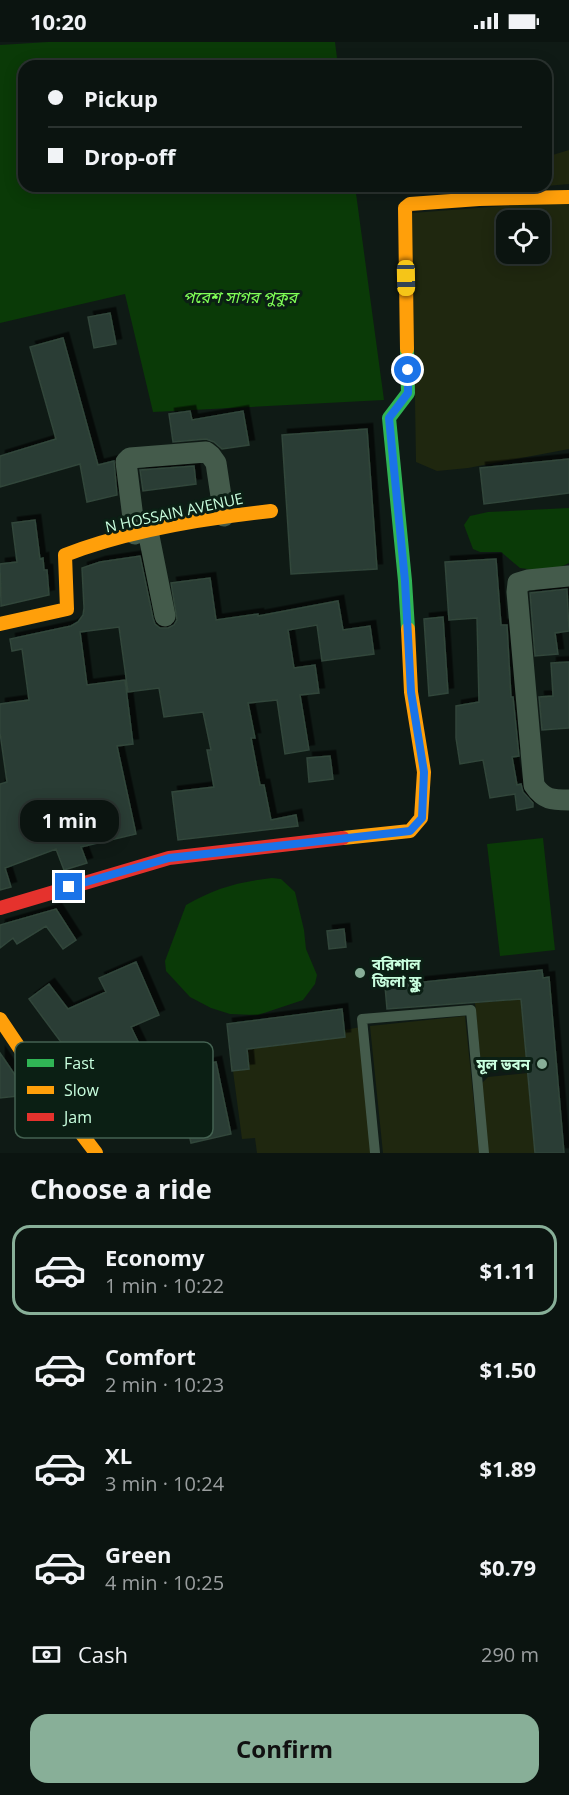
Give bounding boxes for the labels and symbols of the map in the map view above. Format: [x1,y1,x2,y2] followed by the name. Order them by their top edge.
[397,260,415,296] car
[183,286,300,308] water label: পরেশ সাগর পুকুর
[394,356,421,383] route start
[103,488,245,536] street label: N HOSSAIN AVENUE
[20,800,118,842] callout: 1 min
[55,873,82,900] route end
[371,954,422,993] place label: বরিশাল জিলা স্কুল
[353,966,367,980] marker: বরিশাল জিলা স্কুল
[15,1042,213,1138] legend
[64,1052,95,1074] text: Fast
[475,1054,531,1075] place label: মূল ভবন
[535,1057,549,1071] marker: মূল ভবন
[64,1079,99,1101] text: Slow
[62,1106,92,1128] text: Jam

